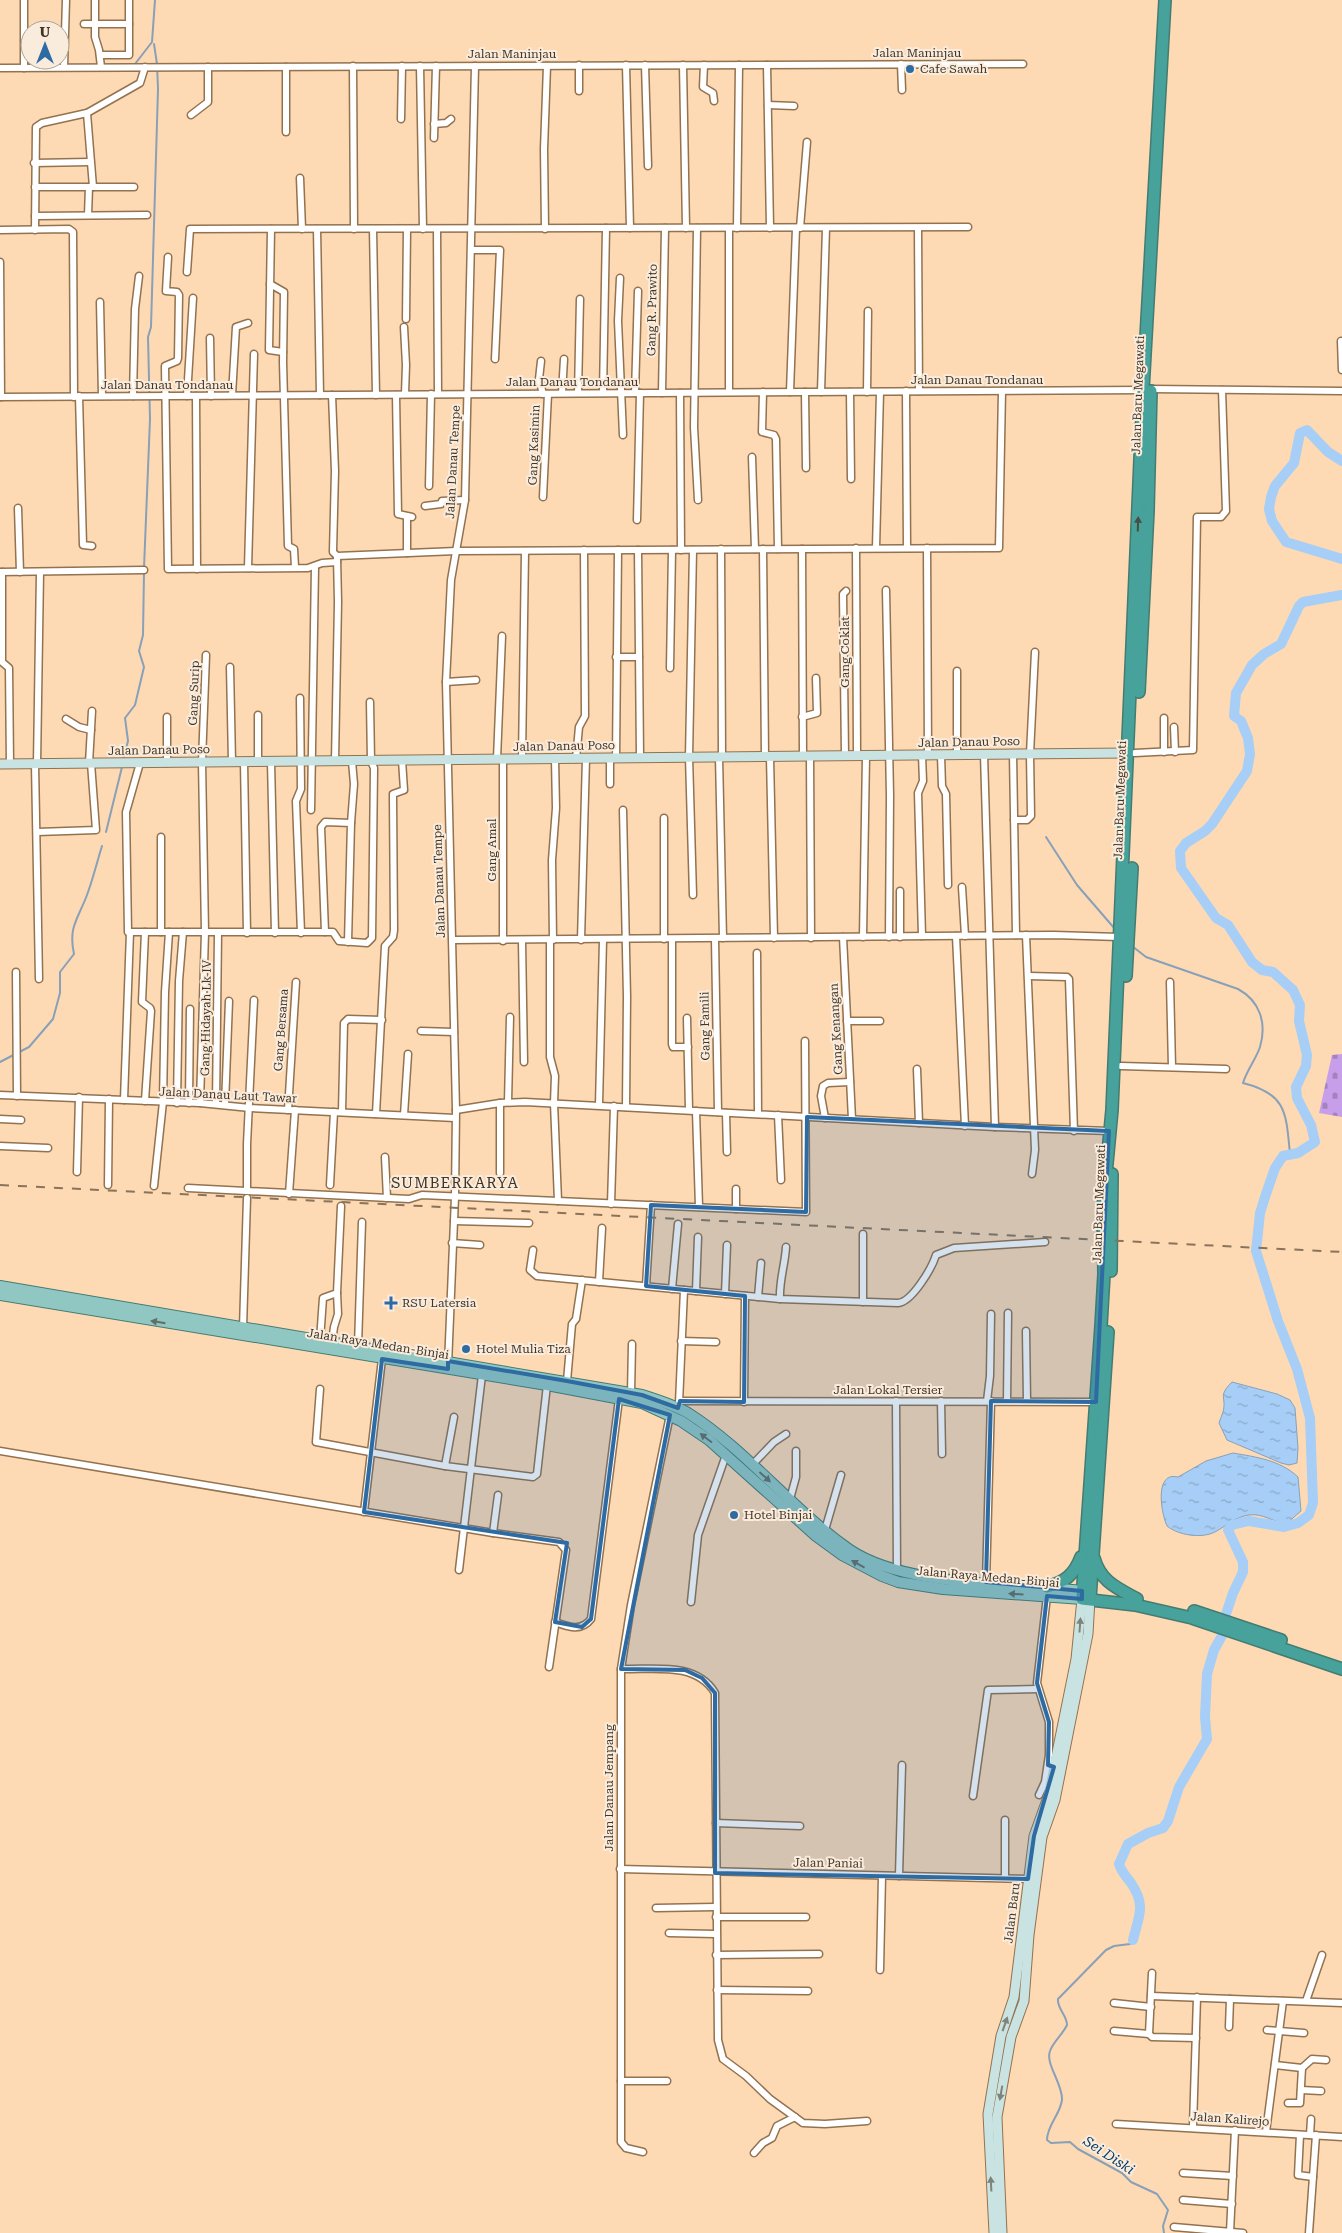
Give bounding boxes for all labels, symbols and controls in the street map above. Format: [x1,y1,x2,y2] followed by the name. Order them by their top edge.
[20,20,70,70] north arrow
[40,24,51,40] text: U
[873,46,962,60] street label: Jalan Maninjau
[468,47,557,61] street label: Jalan Maninjau
[920,62,987,76] place label: Cafe Sawah
[904,63,916,75] marker: Cafe Sawah
[644,264,660,356] street label: Gang R. Prawito
[1129,335,1147,455] street label: Jalan Baru Megawati
[911,373,1044,387] street label: Jalan Danau Tondanau
[506,375,639,389] street label: Jalan Danau Tondanau
[101,378,234,392] street label: Jalan Danau Tondanau
[443,404,463,519] street label: Jalan Danau Tempe
[526,404,542,486] street label: Gang Kasimin
[1134,515,1142,531] one-way arrow
[838,616,852,688] street label: Gang Coklat
[186,660,202,726] street label: Gang Surip
[918,734,1020,750] street label: Jalan Danau Poso
[513,738,615,754] street label: Jalan Danau Poso
[1111,740,1129,860] street label: Jalan Baru Megawati
[108,742,210,758] street label: Jalan Danau Poso
[485,818,499,882] street label: Gang Amal
[430,824,448,938] street label: Jalan Danau Tempe
[198,959,214,1076] street label: Gang Hidayah Lk IV
[827,983,845,1075] street label: Gang Kenangan
[271,988,291,1072] street label: Gang Bersama
[697,991,713,1061] street label: Gang Famili
[159,1084,297,1106] street label: Jalan Danau Laut Tawar
[1090,1144,1108,1264] street label: Jalan Baru Megawati
[391,1174,519,1192] district label: SUMBERKARYA
[384,1296,398,1310] marker: RSU Latersia
[402,1296,477,1310] place label: RSU Latersia
[149,1318,165,1326] one-way arrow
[306,1326,450,1362] street label: Jalan Raya Medan-Binjai
[476,1342,571,1356] place label: Hotel Mulia Tiza
[460,1343,472,1355] marker: Hotel Mulia Tiza
[833,1383,943,1397] street label: Jalan Lokal Tersier
[700,1433,713,1444] one-way arrow
[759,1471,771,1483] one-way arrow
[744,1508,812,1522] place label: Hotel Binjai
[728,1509,740,1521] marker: Hotel Binjai
[850,1560,865,1568] one-way arrow
[916,1564,1060,1590] street label: Jalan Raya Medan-Binjai
[1008,1590,1024,1598] one-way arrow
[1077,1616,1085,1632] one-way arrow
[602,1724,616,1852] street label: Jalan Danau Jempang
[793,1855,863,1871] street label: Jalan Paniai
[1001,1881,1023,1944] street label: Jalan Baru
[1002,2016,1009,2031] one-way arrow
[997,2086,1005,2102] one-way arrow
[1190,2109,1270,2129] street label: Jalan Kalirejo
[1080,2132,1137,2177] water label: Sei Diski
[987,2176,995,2192] one-way arrow

